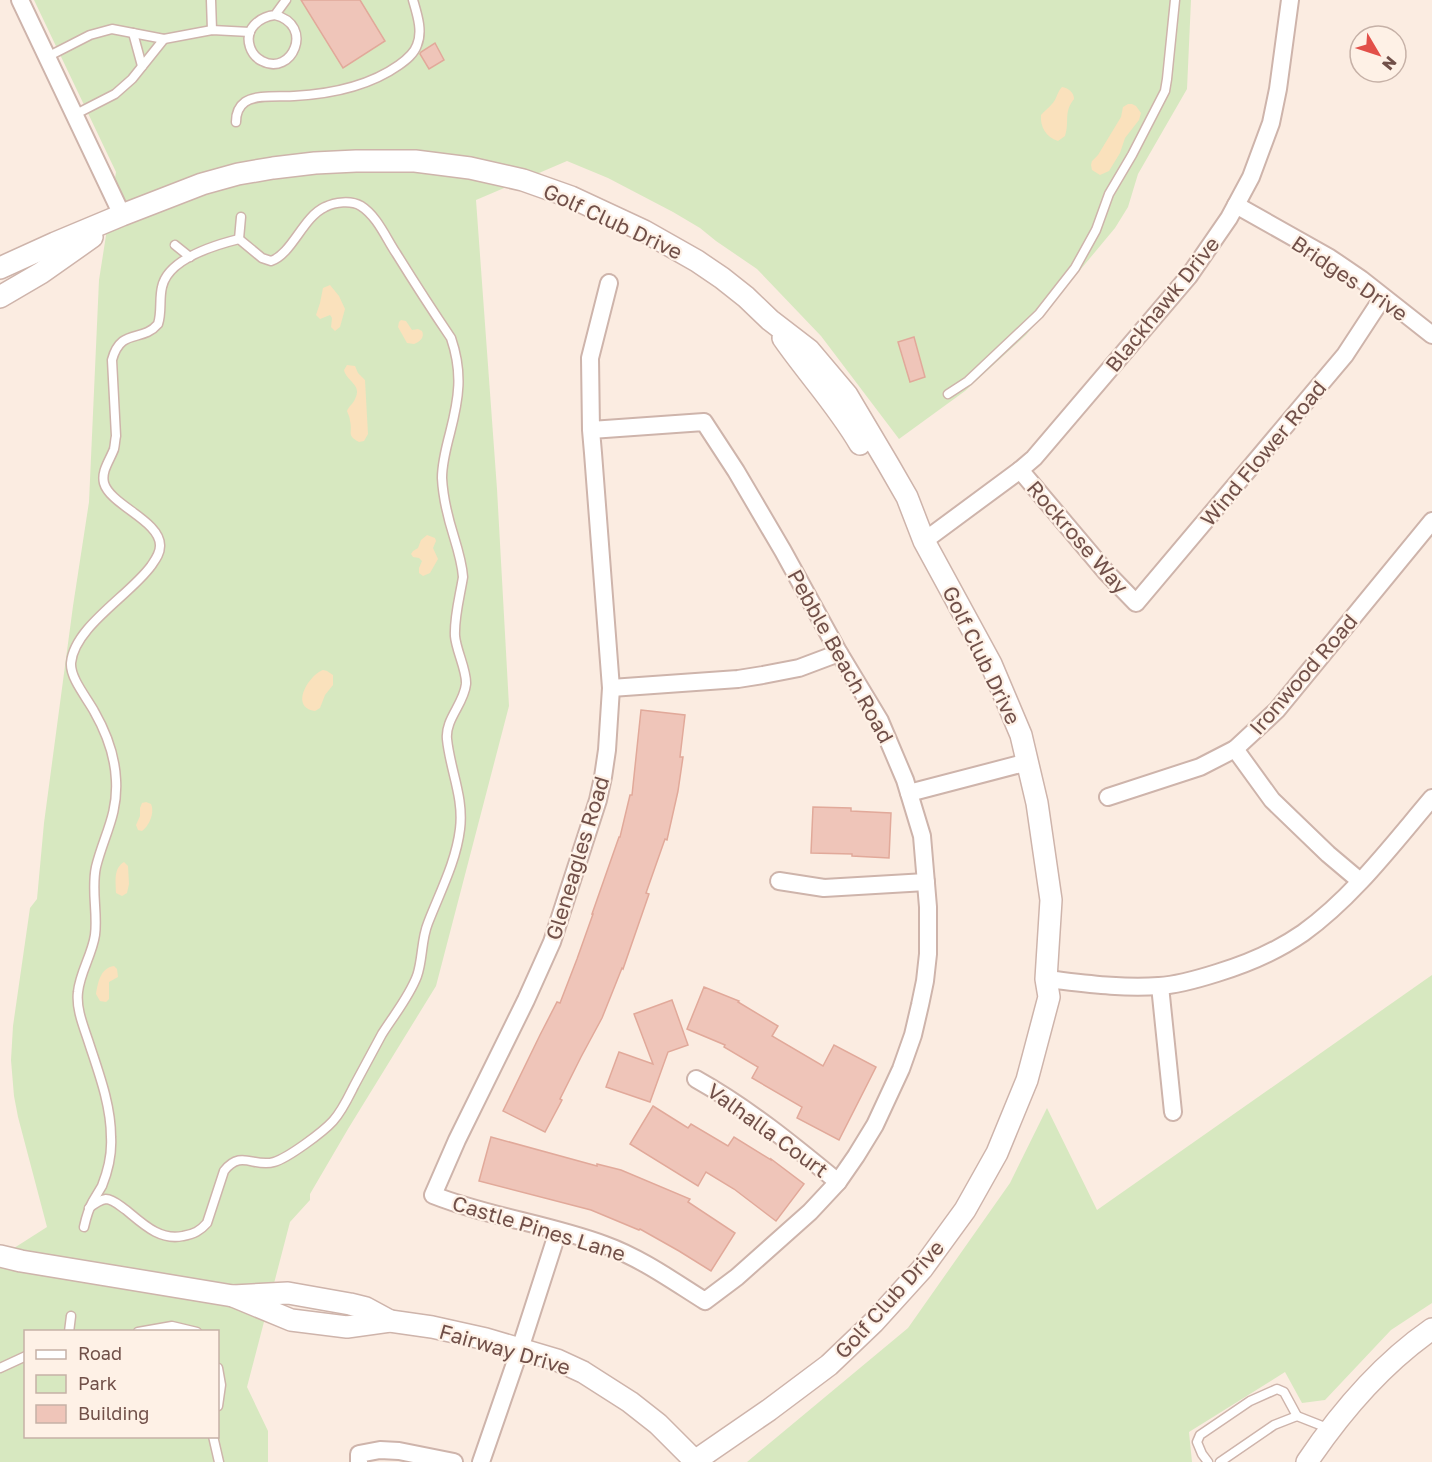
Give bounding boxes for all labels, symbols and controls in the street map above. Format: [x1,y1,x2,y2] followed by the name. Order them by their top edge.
[1348,24,1408,84] north arrow
[1378,52,1401,74] text: N
[539,177,687,265] street label: Golf Club Drive
[1287,230,1413,326] street label: Bridges Drive
[1099,231,1225,377] street label: Blackhawk Drive
[1195,375,1331,531] street label: Wind Flower Road
[1022,475,1134,599] street label: Rockrose Way
[782,565,900,747] street label: Pebble Beach Road
[937,582,1027,728] street label: Golf Club Drive
[1243,608,1363,740] street label: Ironwood Road
[540,773,614,943] street label: Gleneagles Road
[702,1077,834,1183] street label: Valhalla Court
[449,1189,629,1267] street label: Castle Pines Lane
[829,1234,949,1364] street label: Golf Club Drive
[436,1318,574,1380] street label: Fairway Drive
[24,1330,219,1438] legend
[78,1342,122,1364] text: Road
[78,1372,117,1394] text: Park
[78,1402,149,1424] text: Building

